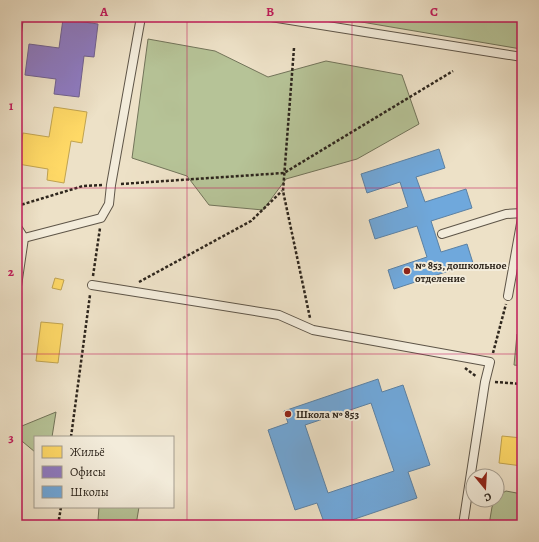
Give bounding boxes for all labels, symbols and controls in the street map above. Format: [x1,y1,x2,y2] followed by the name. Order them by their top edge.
[99,3,109,20] text: A
[266,3,274,20] text: B
[430,3,438,20] text: C
[9,97,14,114] text: 1
[415,258,506,286] place label: № 853, дошкольное отделение
[8,263,15,280] text: 2
[402,266,412,276] marker: № 853, дошкольное отделение
[296,407,360,422] place label: Школа № 853
[283,409,293,419] marker: Школа № 853
[8,429,14,446] text: 3
[34,436,174,508] legend
[70,444,105,460] text: Жильё
[70,464,106,480] text: Офисы
[465,468,505,508] north arrow
[70,484,109,500] text: Школы
[482,489,493,505] text: С

